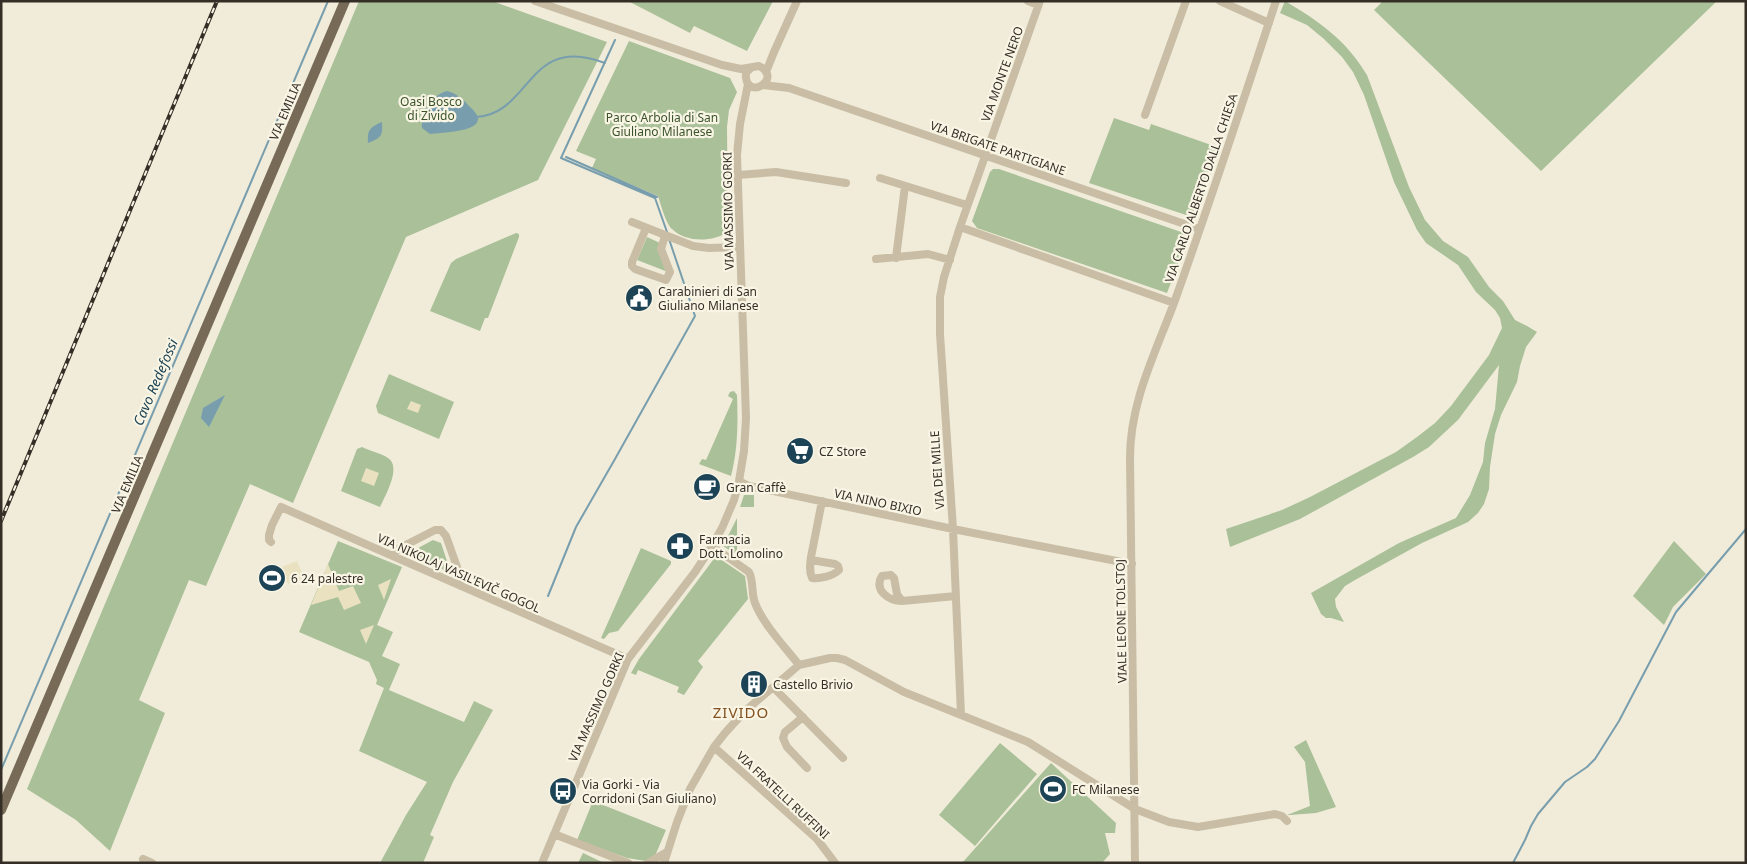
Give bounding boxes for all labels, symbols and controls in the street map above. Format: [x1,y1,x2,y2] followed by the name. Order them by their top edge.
[977,24,1027,124] street label: VIA MONTE NERO
[265,79,305,143] street label: VIA EMILIA
[1161,91,1242,285] street label: VIA CARLO ALBERTO DALLA CHIESA
[400,93,462,124] park label: Oasi Bosco di Zivido
[606,109,718,140] park label: Parco Arbolia di San Giuliano Milanese
[928,117,1068,179] street label: VIA BRIGATE PARTIGIANE
[718,152,738,270] street label: VIA MASSIMO GORKI
[624,283,654,313] public building icon: Carabinieri di San Giuliano Milanese
[658,283,759,314] place label: Carabinieri di San Giuliano Milanese
[128,335,182,428] water label: Cavo Redefossi
[926,430,948,510] street label: VIA DEI MILLE
[785,436,815,466] supermarket icon: CZ Store
[819,443,866,460] place label: CZ Store
[107,452,147,516] street label: VIA EMILIA
[692,472,722,502] cafe icon: Gran Caffè
[726,479,786,496] place label: Gran Caffè
[833,484,923,520] street label: VIA NINO BIXIO
[375,529,543,617] street label: VIA NIKOLAJ VASIL'EVIČ GOGOL
[665,531,695,561] pharmacy icon: Farmacia Dott. Lomolino
[699,531,783,562] place label: Farmacia Dott. Lomolino
[1111,559,1131,683] street label: VIALE LEONE TOLSTOJ
[257,563,287,593] sports icon: 6 24 palestre
[291,570,364,587] place label: 6 24 palestre
[564,650,628,764] street label: VIA MASSIMO GORKI
[739,669,769,699] building icon: Castello Brivio
[773,676,853,693] place label: Castello Brivio
[713,702,769,722] district label: ZIVIDO
[733,747,833,843] street label: VIA FRATELLI RUFFINI
[1038,774,1068,804] sports icon: FC Milanese
[548,776,578,806] bus stop icon: Via Gorki - Via Corridoni (San Giuliano)
[582,776,716,807] place label: Via Gorki - Via Corridoni (San Giuliano)
[1072,781,1140,798] place label: FC Milanese

